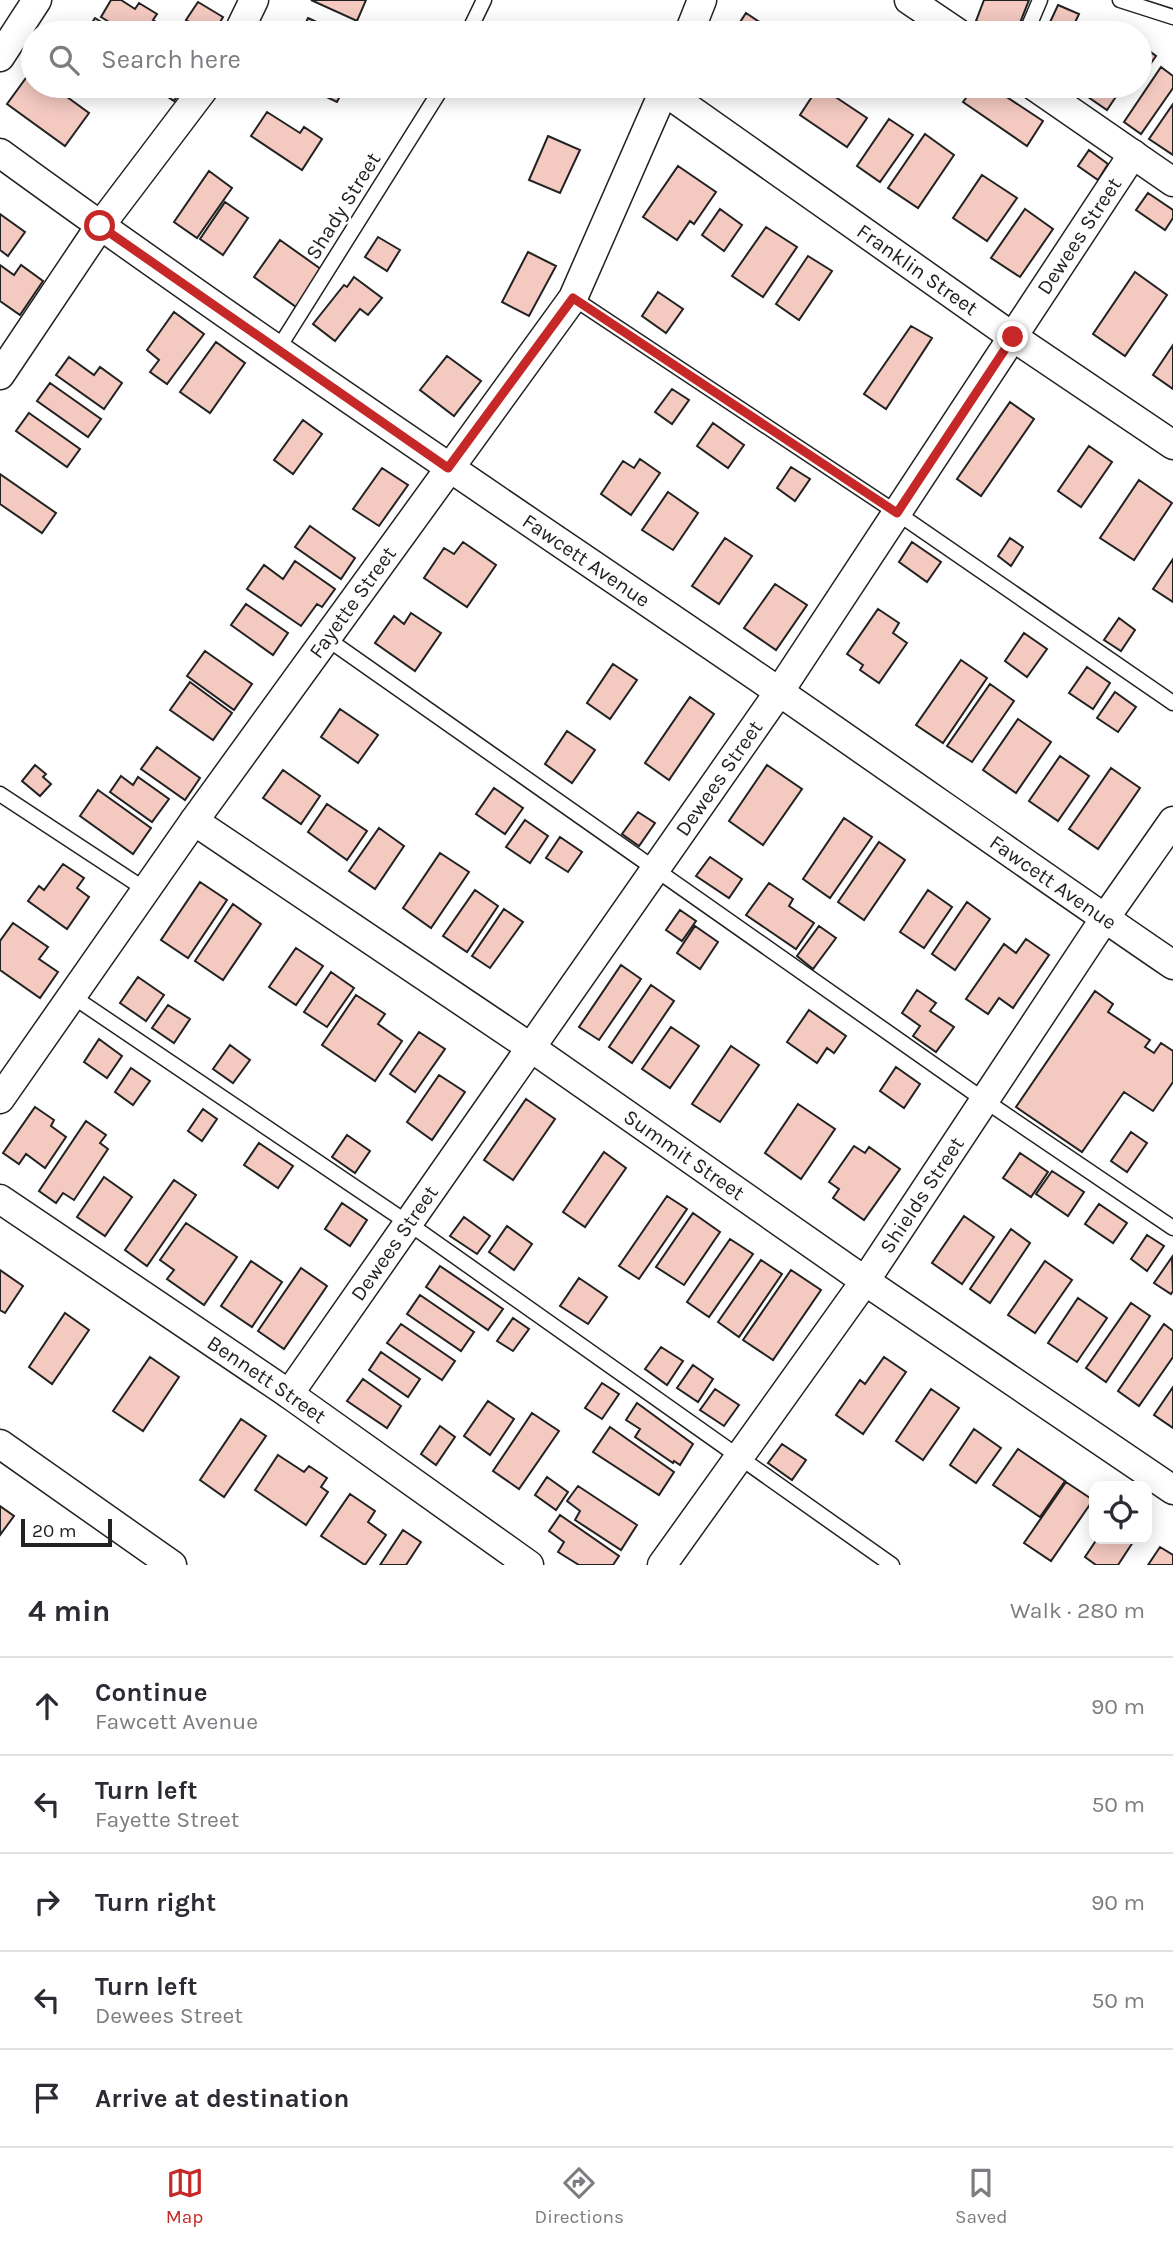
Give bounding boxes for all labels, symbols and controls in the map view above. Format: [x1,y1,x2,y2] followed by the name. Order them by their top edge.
[21,21,1152,98] search box
[45,41,83,79] icon: search
[101,44,241,75] text: Search here
[301,148,385,264] street label: Shady Street
[1032,173,1126,299] street label: Dewees Street
[84,210,115,241] route start
[852,219,983,320] street label: Franklin Street
[997,321,1028,352] route end
[518,509,655,612] street label: Fawcett Avenue
[304,542,401,663] street label: Fayette Street
[670,716,767,840] street label: Dewees Street
[985,830,1121,935] street label: Fawcett Avenue
[619,1104,749,1205] street label: Summit Street
[875,1132,969,1258] street label: Shields Street
[346,1181,443,1305] street label: Dewees Street
[203,1330,331,1429] street label: Bennett Street
[1089,1481,1152,1544] map controls
[1089,1481,1152,1544] button: locate
[21,1516,112,1548] scale bar
[32,1520,77,1542] text: 20 m
[28,1593,110,1629] text: 4 min
[1010,1597,1145,1624] text: Walk · 280 m
[95,1677,207,1708] text: Continue
[28,1687,66,1725] icon: ahead
[1091,1693,1145,1720] text: 90 m
[95,1708,258,1735] text: Fawcett Avenue
[95,1775,197,1806] text: Turn left
[28,1785,66,1823] icon: left
[1091,1791,1145,1818] text: 50 m
[95,1806,239,1833] text: Fayette Street
[28,1883,66,1921] icon: right
[95,1887,216,1918] text: Turn right
[1091,1889,1145,1916] text: 90 m
[95,1971,197,2002] text: Turn left
[28,1981,66,2019] icon: left
[1091,1987,1145,2014] text: 50 m
[95,2002,243,2029] text: Dewees Street
[28,2079,66,2117] icon: arrive
[95,2083,349,2114] text: Arrive at destination
[166,2164,204,2228] tab: Map
[535,2164,624,2228] tab: Directions
[955,2164,1007,2228] tab: Saved

